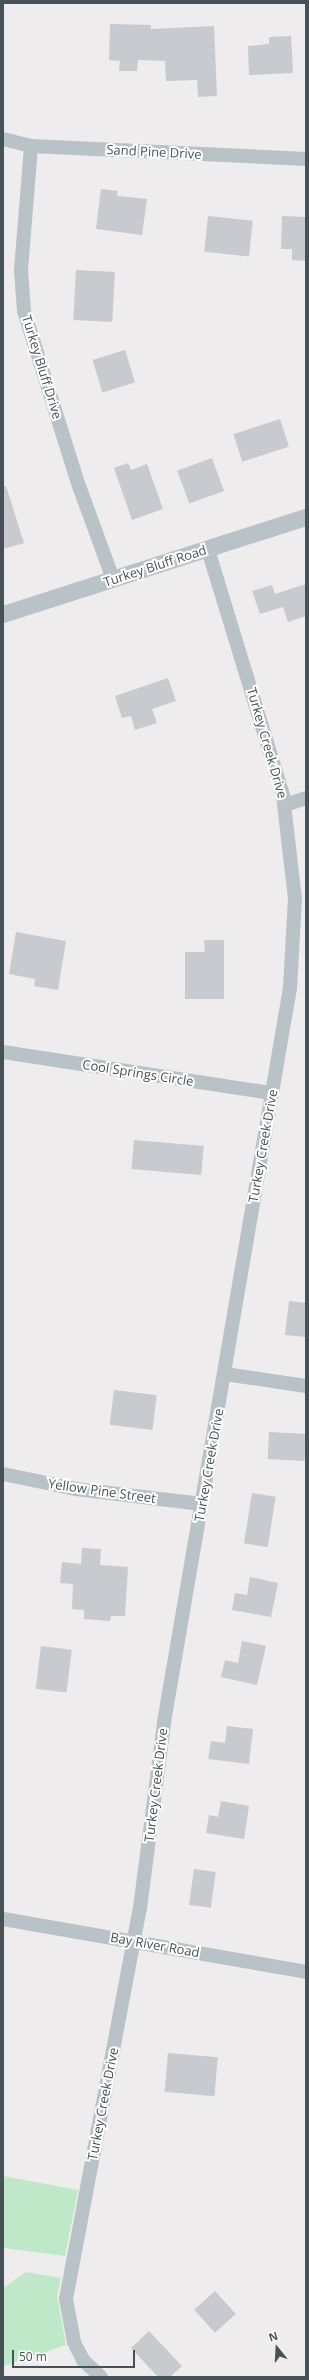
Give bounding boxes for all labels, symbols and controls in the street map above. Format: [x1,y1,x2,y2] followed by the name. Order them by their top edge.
[106,142,202,162] street label: Sand Pine Drive
[19,313,65,421] street label: Turkey Bluff Drive
[102,542,208,590] street label: Turkey Bluff Road
[244,686,290,800] street label: Turkey Creek Drive
[81,1057,195,1089] street label: Cool Springs Circle
[245,1088,281,1204] street label: Turkey Creek Drive
[191,1407,227,1523] street label: Turkey Creek Drive
[47,1476,157,1506] street label: Yellow Pine Street
[141,1727,171,1843] street label: Turkey Creek Drive
[109,1929,201,1961] street label: Bay River Road
[84,2046,122,2162] street label: Turkey Creek Drive
[257,2328,297,2368] north arrow
[267,2328,280,2345] text: N
[14,2342,137,2368] scale bar
[19,2348,47,2365] text: 50 m

